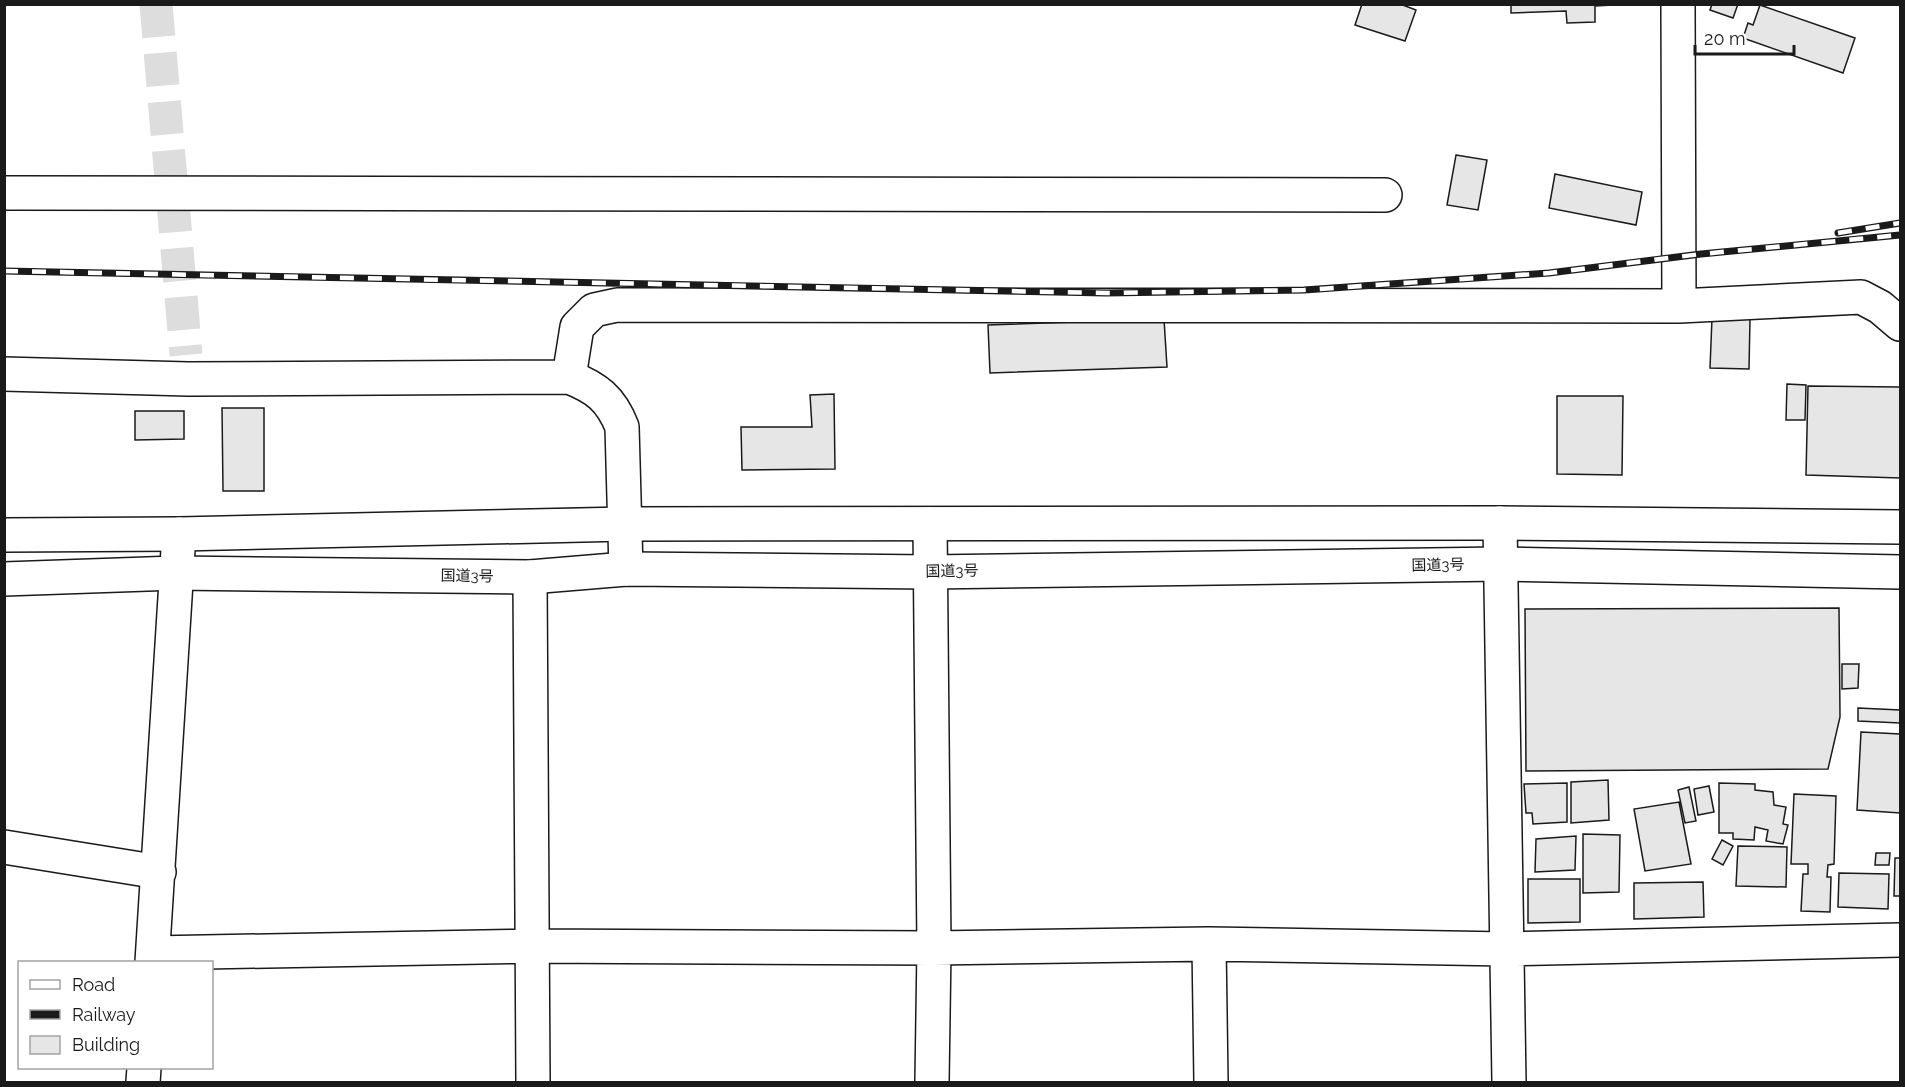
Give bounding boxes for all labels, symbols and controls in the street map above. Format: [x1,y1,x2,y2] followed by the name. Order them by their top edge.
[1695,18,1794,56] scale bar
[1704,28,1746,49] text: 20 m
[1411,556,1465,574] street label: 国道3号
[925,562,979,580] street label: 国道3号
[440,567,494,585] street label: 国道3号
[18,961,213,1069] legend
[72,974,115,995] text: Road
[72,1004,136,1025] text: Railway
[72,1034,140,1055] text: Building

